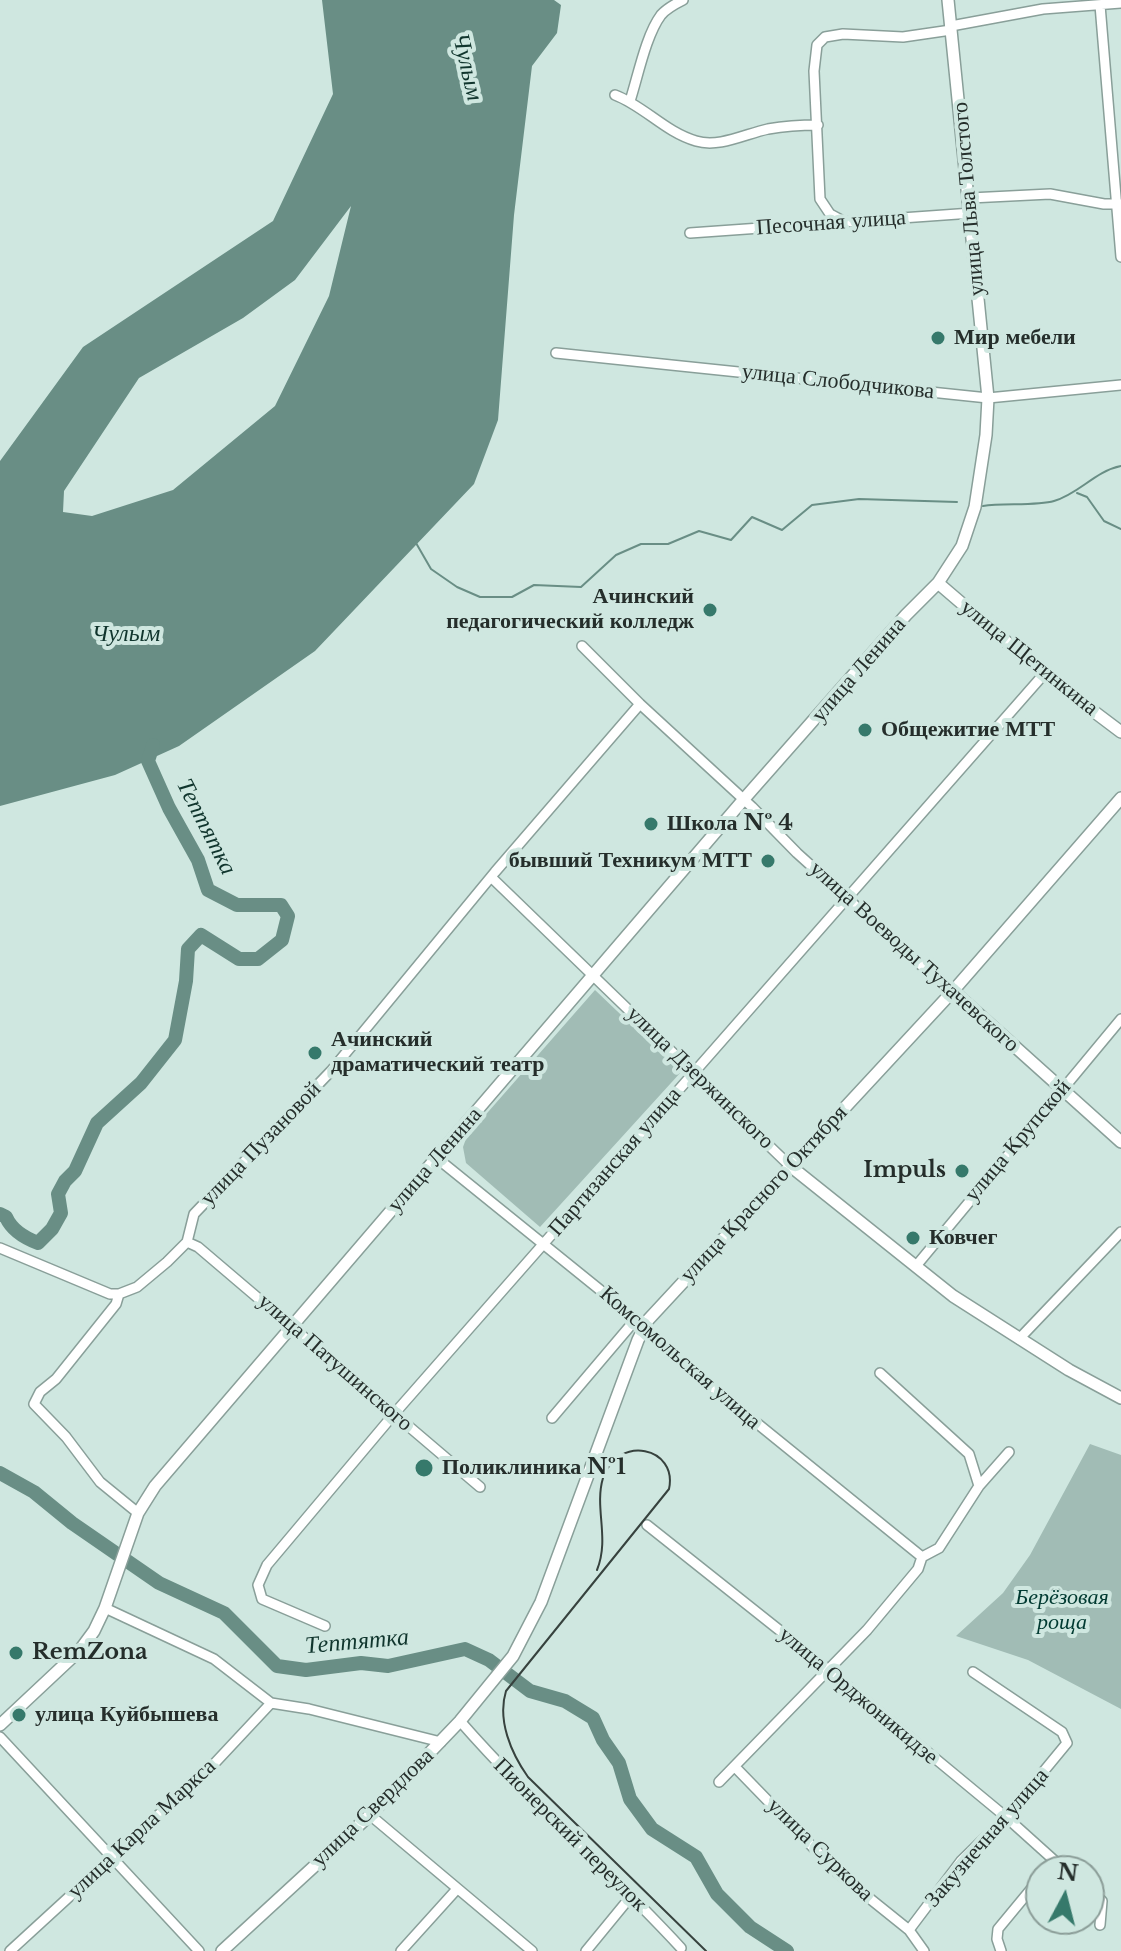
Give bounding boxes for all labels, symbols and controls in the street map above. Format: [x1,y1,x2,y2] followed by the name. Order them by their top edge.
[445,30,489,104] water label: Чулым
[947,101,991,297] street label: улица Льва Толстого
[755,205,907,241] street label: Песочная улица
[954,325,1076,351] place label: Мир мебели
[929,329,947,347] marker: Мир мебели
[740,359,936,405] street label: улица Слободчикова
[446,584,694,636] place label: Ачинский педагогический колледж
[955,594,1103,722] street label: улица Щетинкина
[701,601,719,619] marker: Ачинский педагогический колледж
[806,612,912,728] street label: улица Ленина
[92,620,160,648] water label: Чулым
[881,717,1055,743] place label: Общежитие МТТ
[856,721,874,739] marker: Общежитие МТТ
[170,774,242,880] water label: Тептятка
[667,811,793,837] place label: Школа № 4
[642,815,660,833] marker: Школа № 4
[509,848,752,874] place label: бывший Техникум МТТ
[759,852,777,870] marker: бывший Техникум МТТ
[804,856,1024,1058] street label: улица Воеводы Тухачевского
[621,1001,779,1155] street label: улица Дзержинского
[331,1027,545,1078] place label: Ачинский драматический театр
[306,1044,324,1062] marker: Ачинский драматический театр
[959,1075,1077,1207] street label: улица Крупской
[195,1077,327,1211] street label: улица Пузановой
[543,1082,687,1242] street label: Партизанская улица
[675,1100,853,1288] street label: улица Красного Октября
[382,1102,488,1218] street label: улица Ленина
[863,1158,946,1184] place label: Impuls
[953,1162,971,1180] marker: Impuls
[929,1225,998,1251] place label: Ковчег
[904,1229,922,1247] marker: Ковчег
[594,1281,766,1435] street label: Комсомольская улица
[252,1289,418,1437] street label: улица Патушинского
[442,1455,626,1481] place label: Поликлиника №1
[413,1457,435,1479] marker: Поликлиника №1
[1015,1585,1109,1636] park label: Берёзовая роща
[773,1622,943,1770] street label: улица Орджоникидзе
[304,1623,410,1661] water label: Тептятка
[32,1640,148,1666] place label: RemZona
[7,1644,25,1662] marker: RemZona
[35,1702,218,1728] place label: улица Куйбышева
[10,1706,28,1724] marker: улица Куйбышева
[307,1743,439,1873] street label: улица Свердлова
[488,1753,652,1917] street label: Пионерский переулок
[62,1754,222,1904] street label: улица Карла Маркса
[920,1763,1054,1913] street label: Закузнечная улица
[761,1793,879,1907] street label: улица Суркова
[1025,1855,1105,1935] north arrow
[1056,1858,1080,1887] text: N

